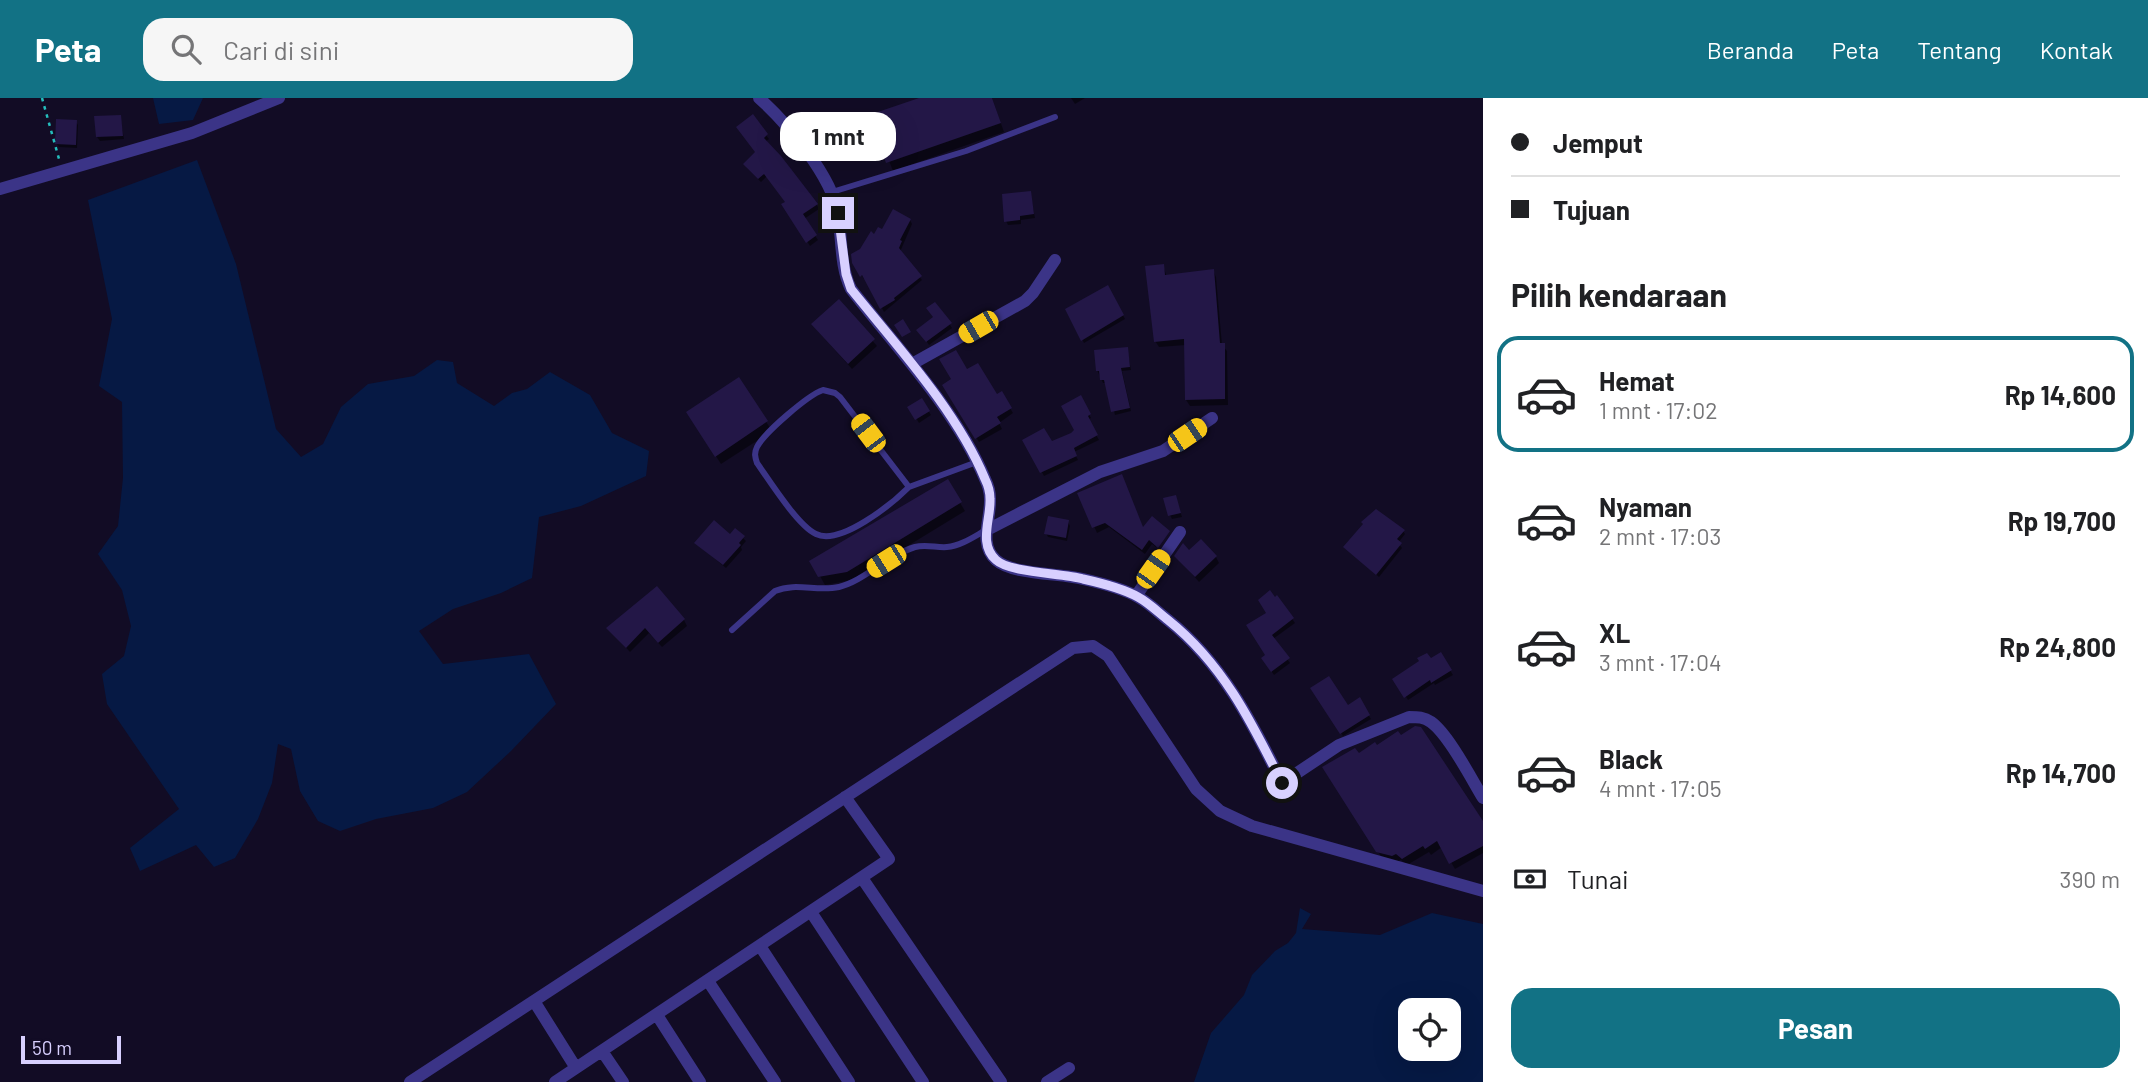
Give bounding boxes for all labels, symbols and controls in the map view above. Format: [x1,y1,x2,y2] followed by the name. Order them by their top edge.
[143,18,633,81] search box
[35,29,101,69] text: Peta
[167,30,205,68] icon: search
[223,34,339,65] text: Cari di sini
[1707,35,1794,64] text: Beranda
[1832,35,1879,64] text: Peta
[1917,35,2002,64] text: Tentang
[2040,35,2113,64] text: Kontak
[780,111,896,160] callout: 1 mnt
[811,122,865,150] text: 1 mnt
[1553,127,1643,158] text: Jemput
[1553,194,1630,225] text: Tujuan
[822,197,854,229] route end
[1511,275,1727,313] text: Pilih kendaraan
[955,307,1002,347] car
[1515,363,1578,426] icon: car
[1599,365,1675,396] text: Hemat
[2005,379,2116,410] text: Rp 14,600
[1599,396,1718,424] text: 1 mnt · 17:02
[847,410,890,456] car
[1164,415,1211,455] car
[1515,489,1578,552] icon: car
[1599,491,1692,522] text: Nyaman
[2008,505,2116,536] text: Rp 19,700
[1599,522,1721,550] text: 2 mnt · 17:03
[863,541,910,581] car
[1133,546,1174,592] car
[1515,615,1578,678] icon: car
[1599,617,1630,648] text: XL
[1999,631,2116,662] text: Rp 24,800
[1599,648,1722,676] text: 3 mnt · 17:04
[1515,741,1578,804] icon: car
[1599,743,1663,774] text: Black
[2006,757,2116,788] text: Rp 14,700
[1266,767,1298,799] route start
[1599,774,1722,802] text: 4 mnt · 17:05
[1511,860,1549,898] icon: cash
[1567,863,1629,894] text: Tunai
[2060,865,2120,893] text: 390 m
[1511,988,2120,1068] button: Pesan
[1398,998,1461,1061] map controls
[1398,998,1461,1061] button: locate
[21,1033,121,1065] scale bar
[32,1036,72,1059] text: 50 m

